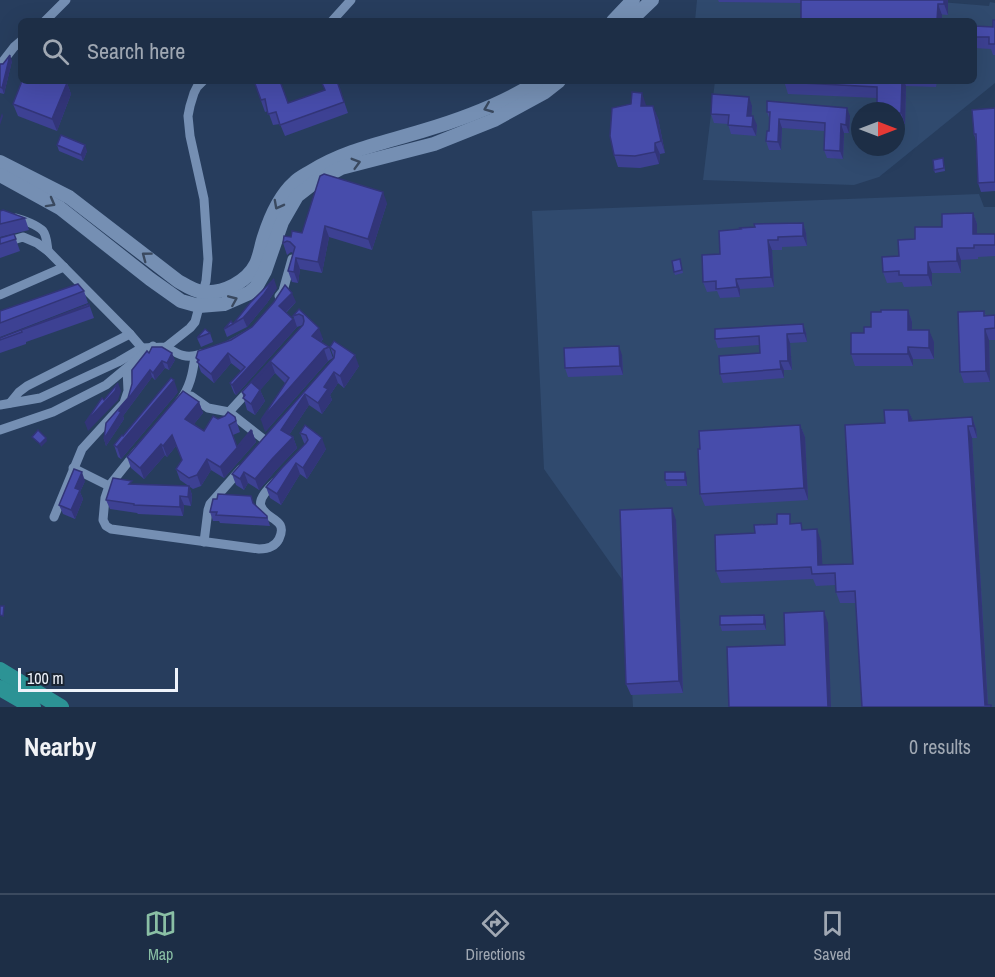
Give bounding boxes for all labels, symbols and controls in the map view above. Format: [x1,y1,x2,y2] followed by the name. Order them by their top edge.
[18,18,977,84] search box
[39,35,72,68] icon: search
[87,36,185,66] text: Search here
[483,101,494,113] one-way arrow
[851,102,905,156] north arrow
[351,158,361,171] one-way arrow
[45,196,55,207] one-way arrow
[274,199,285,210] one-way arrow
[141,252,152,263] one-way arrow
[227,295,238,307] one-way arrow
[18,665,178,692] scale bar
[27,667,63,689] text: 100 m
[24,729,96,764] text: Nearby
[909,733,971,760] text: 0 results
[144,907,177,965] tab: Map
[465,907,525,965] tab: Directions
[814,907,851,965] tab: Saved

